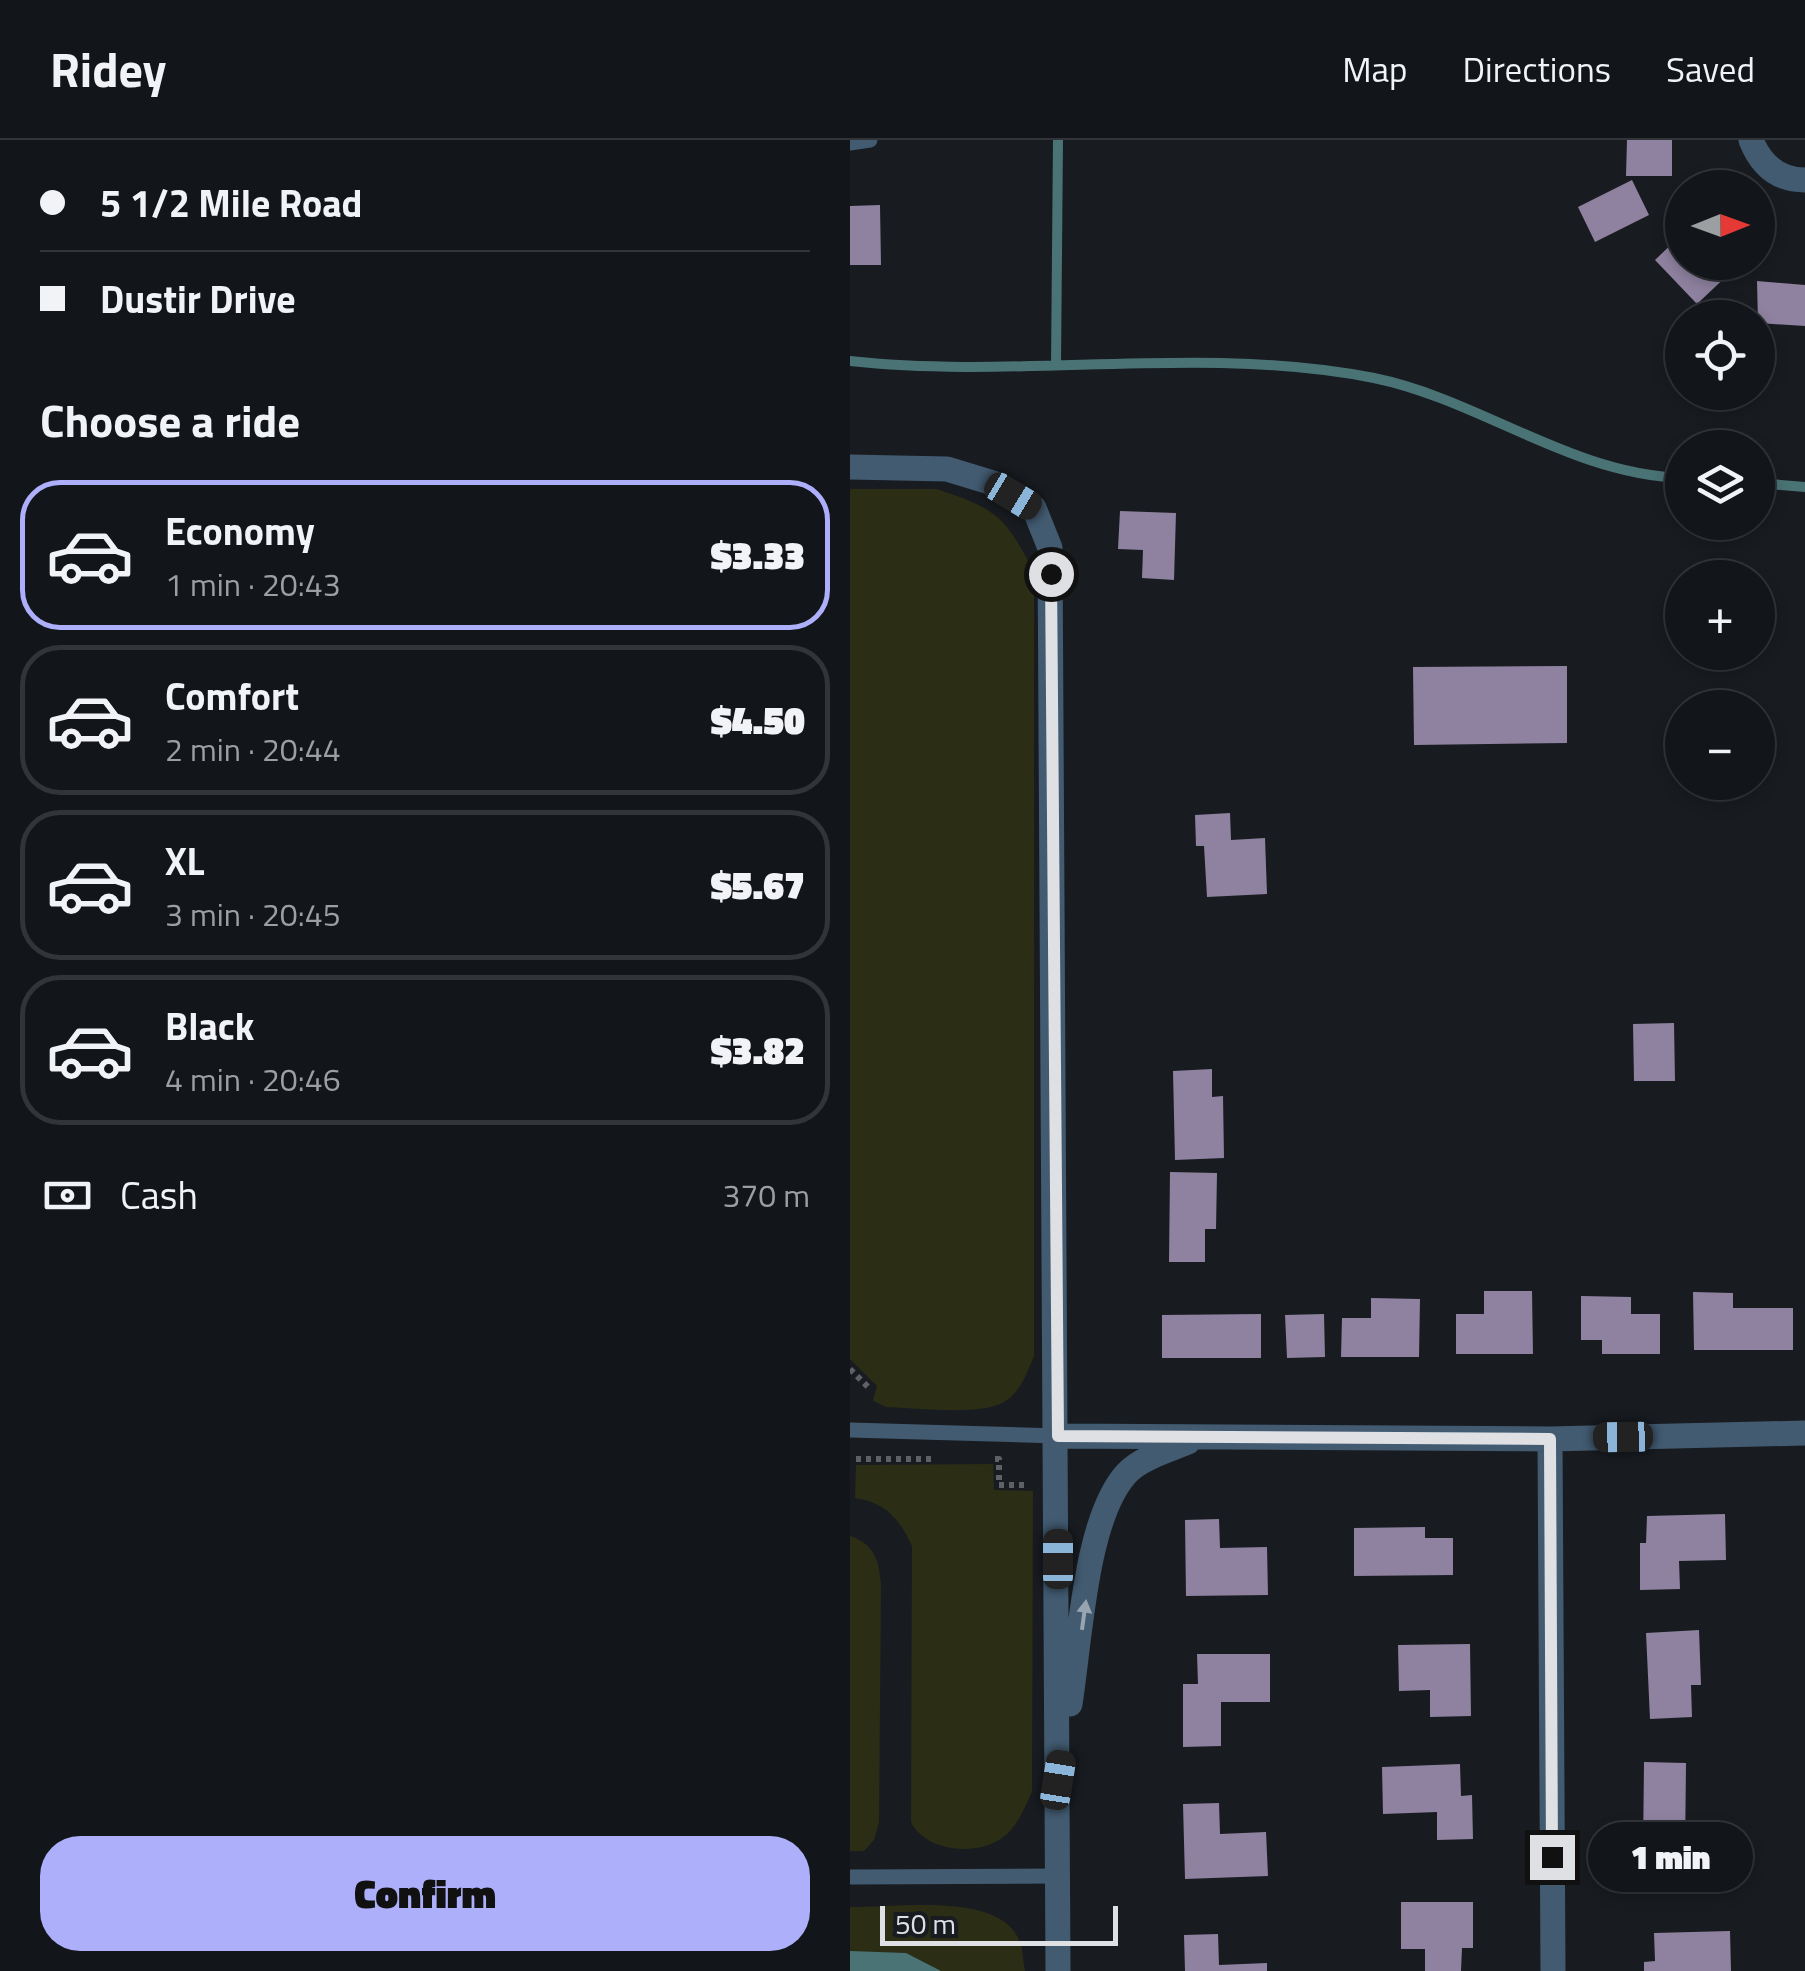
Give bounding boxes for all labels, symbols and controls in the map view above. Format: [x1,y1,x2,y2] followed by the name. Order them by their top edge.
[50,33,167,106] text: Ridey
[1342,42,1408,96] text: Map
[1463,42,1611,96] text: Directions
[1666,42,1755,96] text: Saved
[1665,170,1775,280] north arrow
[1665,170,1775,800] map controls
[100,174,362,232] text: 5 1/2 Mile Road
[100,270,296,328] text: Dustir Drive
[1665,300,1775,410] button: locate
[40,386,300,454] text: Choose a ride
[1665,430,1775,540] button: layers
[980,468,1046,524] car
[165,502,315,560] text: Economy
[45,510,135,600] icon: car
[711,526,805,584] text: $3.33
[1029,552,1074,597] route start
[165,560,341,608] text: 1 min · 20:43
[1665,560,1775,670] button: +
[165,667,299,725] text: Comfort
[45,675,135,765] icon: car
[1665,690,1775,800] button: −
[711,691,805,749] text: $4.50
[165,725,341,773] text: 2 min · 20:44
[165,832,205,890] text: XL
[45,840,135,930] icon: car
[711,856,805,914] text: $5.67
[165,890,341,938] text: 3 min · 20:45
[165,997,254,1055] text: Black
[45,1005,135,1095] icon: car
[711,1021,805,1079] text: $3.82
[165,1055,341,1103] text: 4 min · 20:46
[120,1166,198,1224] text: Cash
[40,1168,95,1223] icon: cash
[722,1171,810,1219] text: 370 m
[1593,1421,1653,1453] car
[1043,1529,1073,1589] car
[1077,1598,1093,1630] one-way arrow
[1038,1748,1078,1812] car
[1587,1822,1752,1892] callout: 1 min
[1631,1833,1710,1881] text: 1 min
[1530,1835,1575,1880] route end
[40,1836,810,1951] button: Confirm
[880,1901,1118,1946] scale bar
[895,1902,956,1945] text: 50 m

